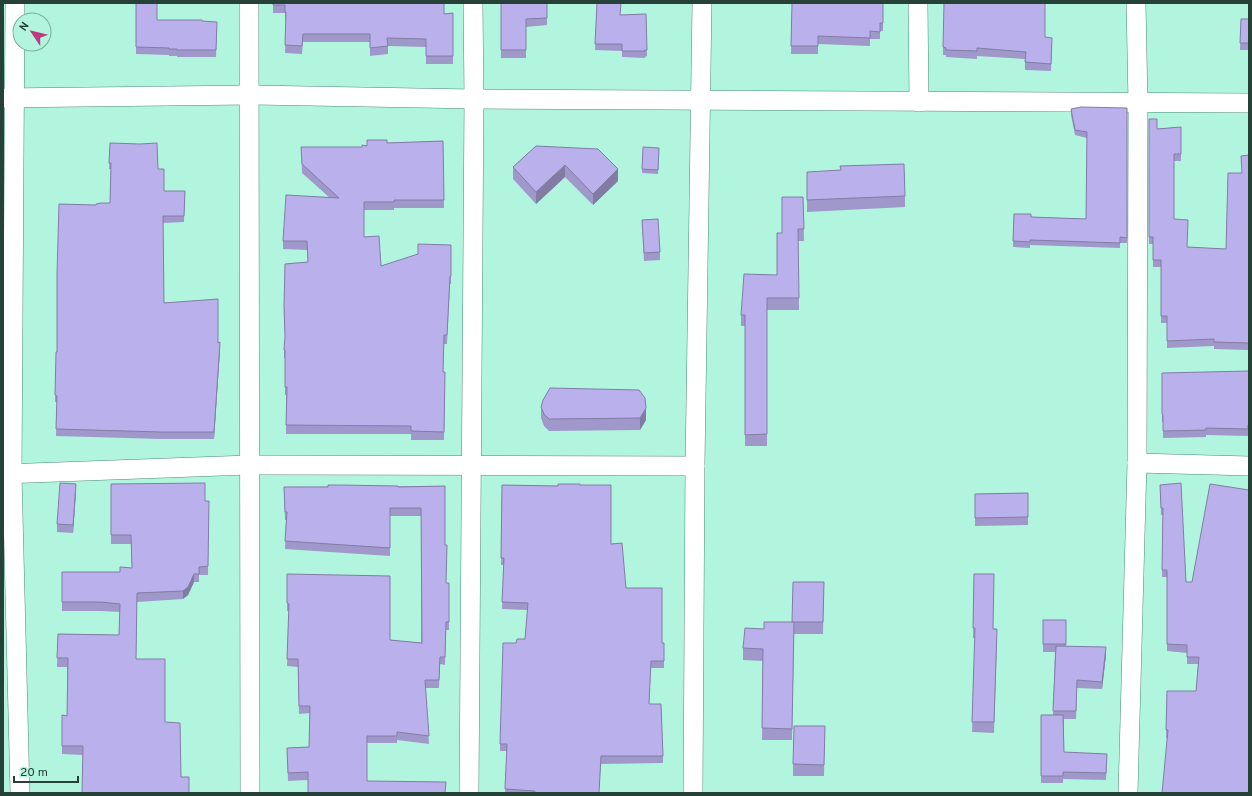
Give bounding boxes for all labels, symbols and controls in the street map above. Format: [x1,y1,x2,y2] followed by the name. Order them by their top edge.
[12,12,52,52] north arrow
[17,20,33,34] text: N
[14,758,78,784] scale bar
[20,765,48,781] text: 20 m

